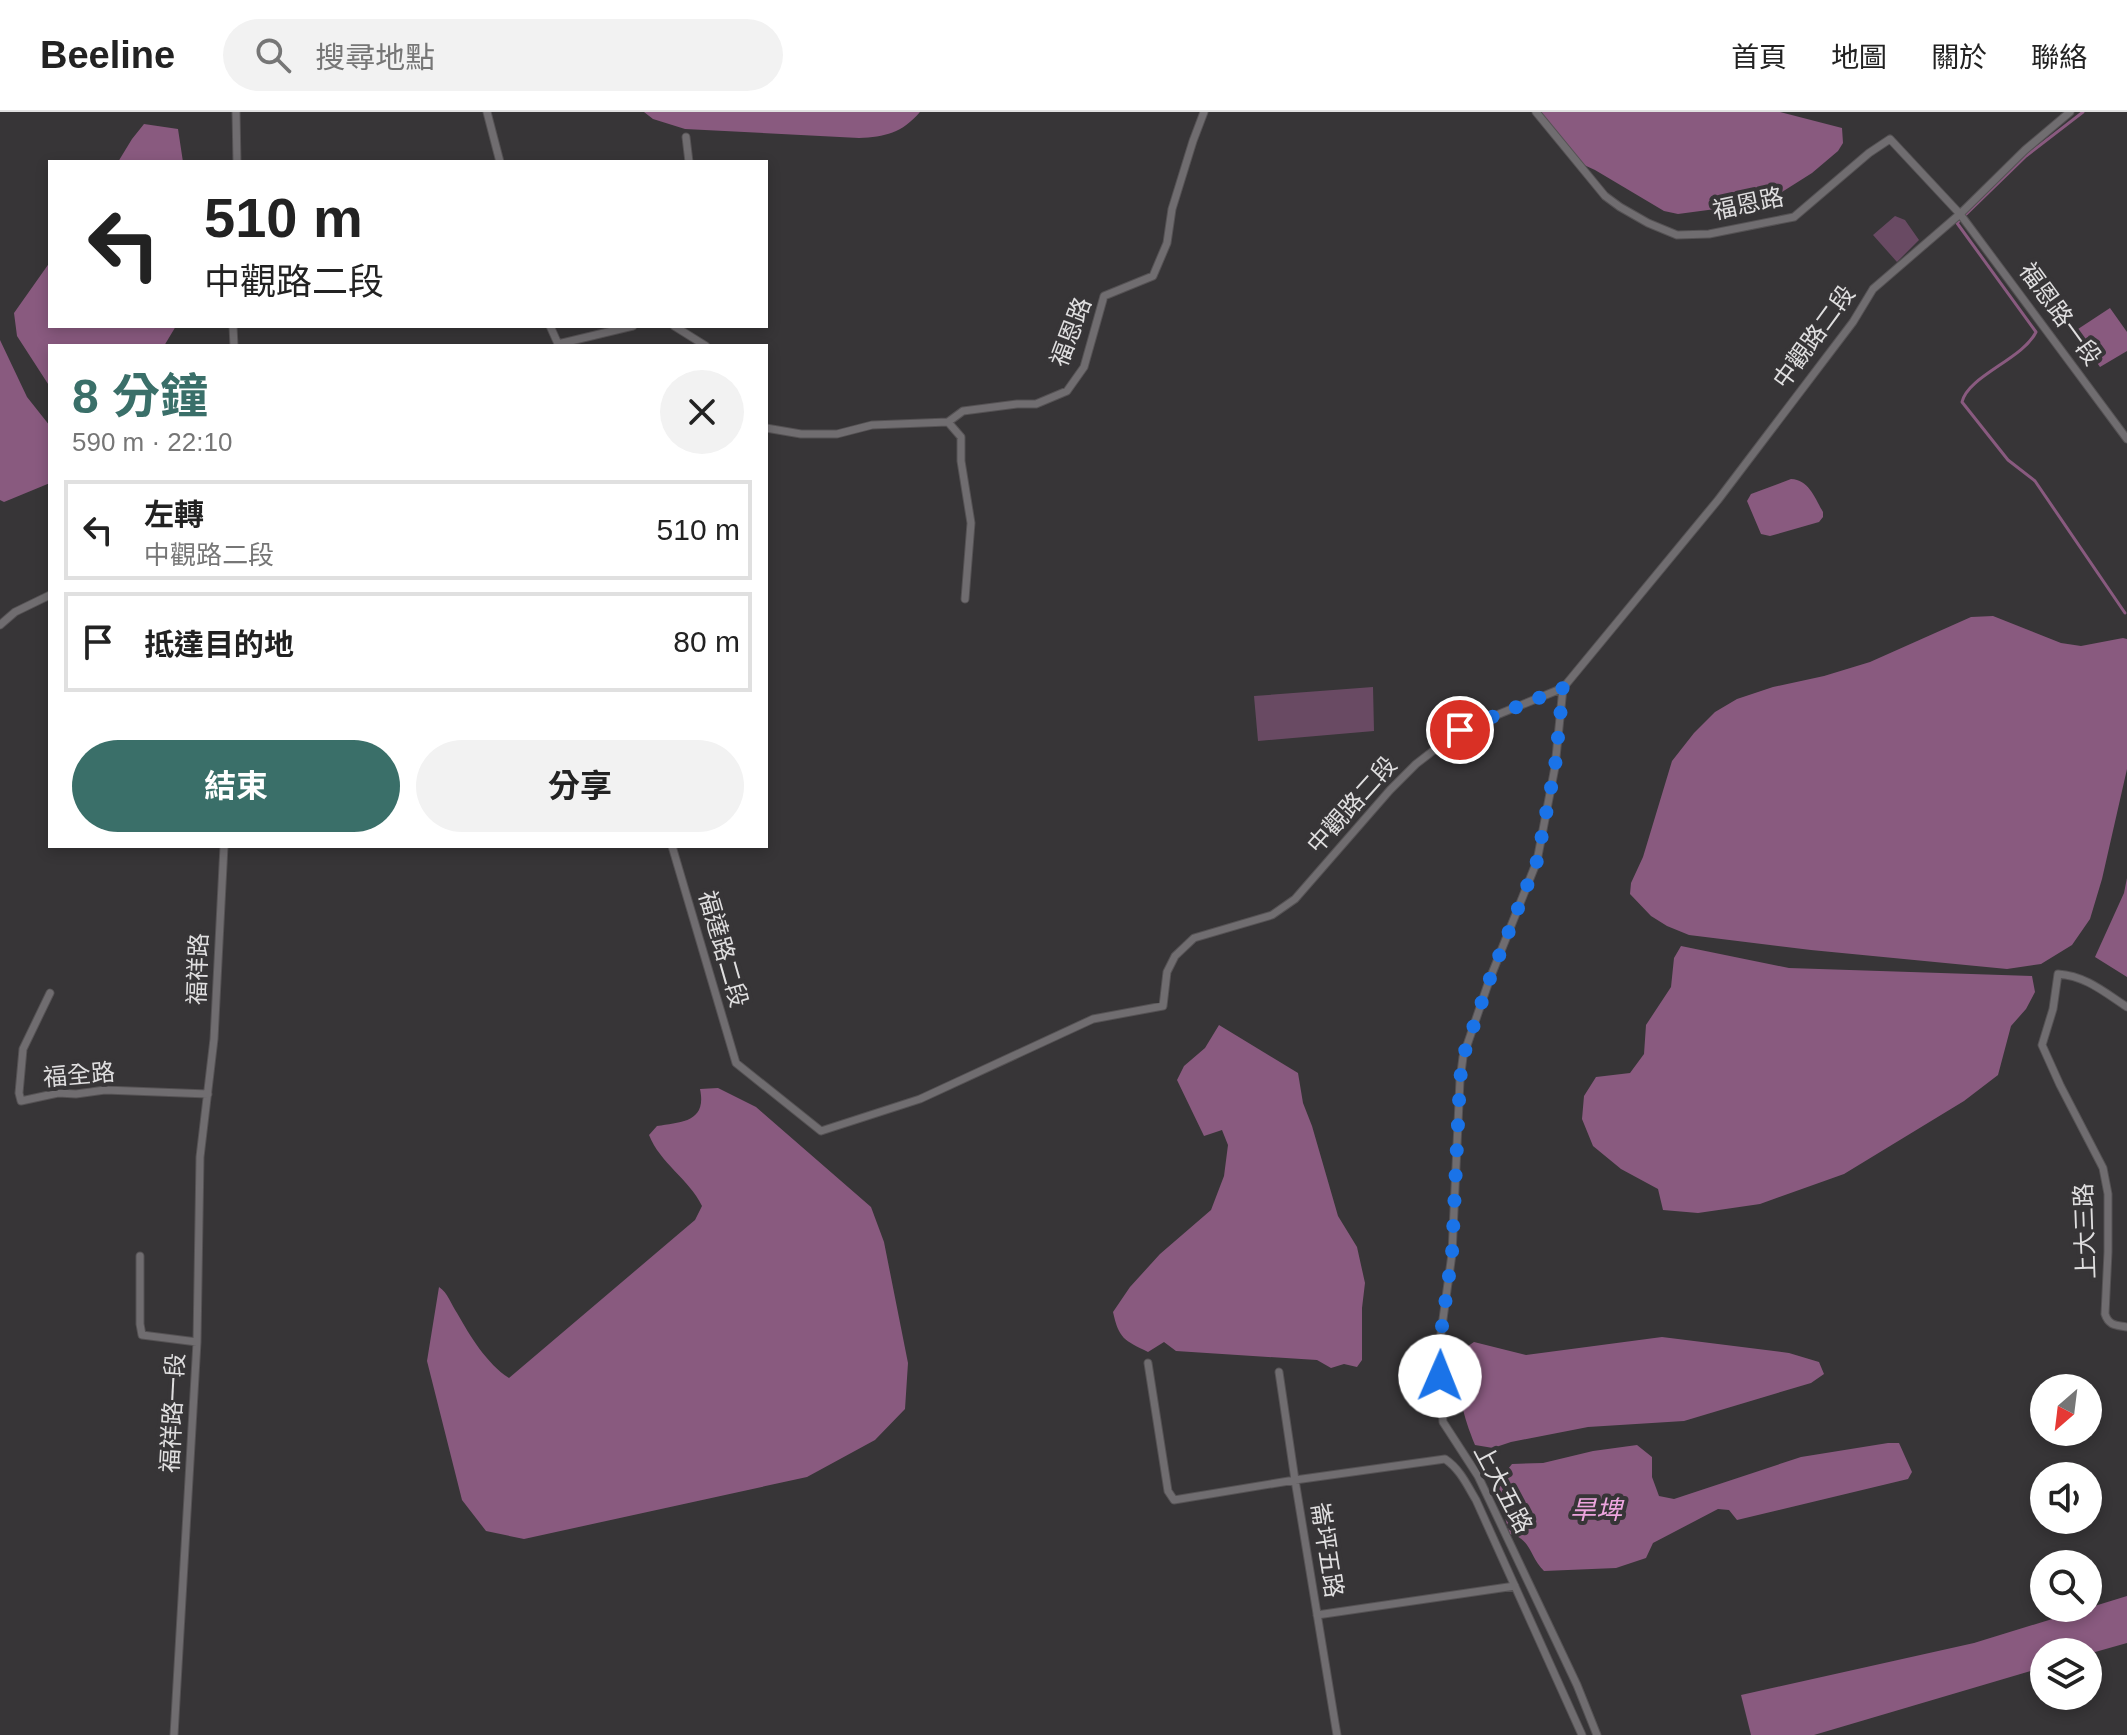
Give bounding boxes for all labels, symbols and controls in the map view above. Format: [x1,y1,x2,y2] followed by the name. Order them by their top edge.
[223,19,783,91] search box
[251,33,295,77] icon: search
[40,34,175,76] text: Beeline
[315,41,435,74] text: 搜尋地點
[1731,42,1787,73] text: 首頁
[1831,42,1887,73] text: 地圖
[1931,42,1987,73] text: 關於
[2031,42,2087,73] text: 聯絡
[1710,183,1786,224] street label: 福恩路
[204,186,363,249] text: 510 m
[72,192,176,296] icon: left
[2014,257,2107,370] street label: 福恩路一段
[204,261,384,302] text: 中觀路二段
[1767,280,1860,393] street label: 中觀路二段
[1045,293,1096,370] street label: 福恩路
[72,370,208,423] text: 8 分鐘
[660,370,744,454] button: close
[72,427,232,457] text: 590 m · 22:10
[144,498,204,531] text: 左轉
[76,508,120,552] icon: left
[657,513,740,546] text: 510 m
[144,540,274,570] text: 中觀路二段
[76,620,120,664] icon: arrive
[673,625,740,658] text: 80 m
[144,628,294,661] text: 抵達目的地
[1426,696,1494,764] pin
[1438,708,1482,752] icon: arrive
[72,740,400,832] button: 結束
[416,740,744,832] button: 分享
[1301,751,1402,858] street label: 中觀路二段
[694,887,753,1010] street label: 福達路二段
[183,933,212,1005] street label: 福祥路
[42,1058,116,1091] street label: 福全路
[2069,1183,2100,1279] street label: 上大三路
[1398,1334,1482,1418] position arrow
[156,1352,189,1474] street label: 福祥路一段
[2030,1374,2102,1446] north arrow
[2030,1374,2102,1710] map controls
[1469,1440,1538,1537] street label: 上大五路
[2030,1462,2102,1534] button: sound
[1570,1495,1625,1525] water label: 旱埤
[1307,1500,1348,1599] street label: 崙坪五路
[2030,1550,2102,1622] button: search
[2030,1638,2102,1710] button: layers

